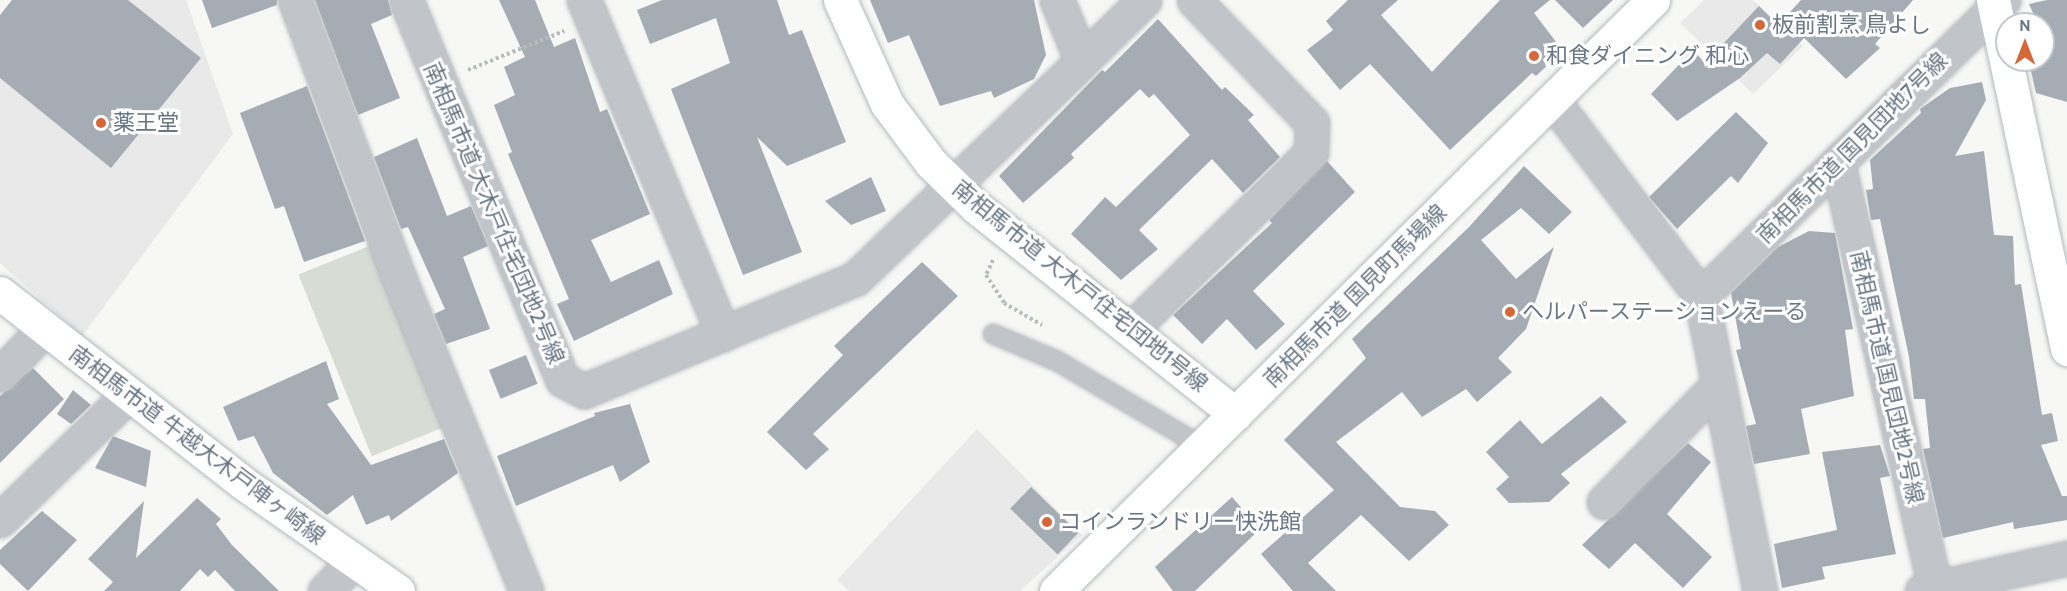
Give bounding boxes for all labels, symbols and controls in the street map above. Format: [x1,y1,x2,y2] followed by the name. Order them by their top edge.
[1772,12,1931,38] place label: 板前割烹 鳥よし
[1995,12,2055,72] north arrow
[2019,16,2031,35] text: N
[1753,18,1767,32] marker: 板前割烹 鳥よし
[1546,43,1749,69] place label: 和食ダイニング 和心
[1751,47,1953,249] street label: 南相馬市道 国見団地7号線
[1527,49,1541,63] marker: 和食ダイニング 和心
[418,59,570,367] street label: 南相馬市道 大木戸住宅団地2号線
[113,110,179,136] place label: 薬王堂
[94,116,108,130] marker: 薬王堂
[947,175,1213,397] street label: 南相馬市道 大木戸住宅団地1号線
[1258,199,1452,393] street label: 南相馬市道 国見町馬場線
[1845,248,1929,506] street label: 南相馬市道 国見団地2号線
[1522,299,1808,325] place label: ヘルパーステーションえーる
[1503,305,1517,319] marker: ヘルパーステーションえーる
[64,340,330,550] street label: 南相馬市道 牛越大木戸陣ヶ崎線
[1059,509,1301,535] place label: コインランドリー快洗館
[1040,515,1054,529] marker: コインランドリー快洗館

